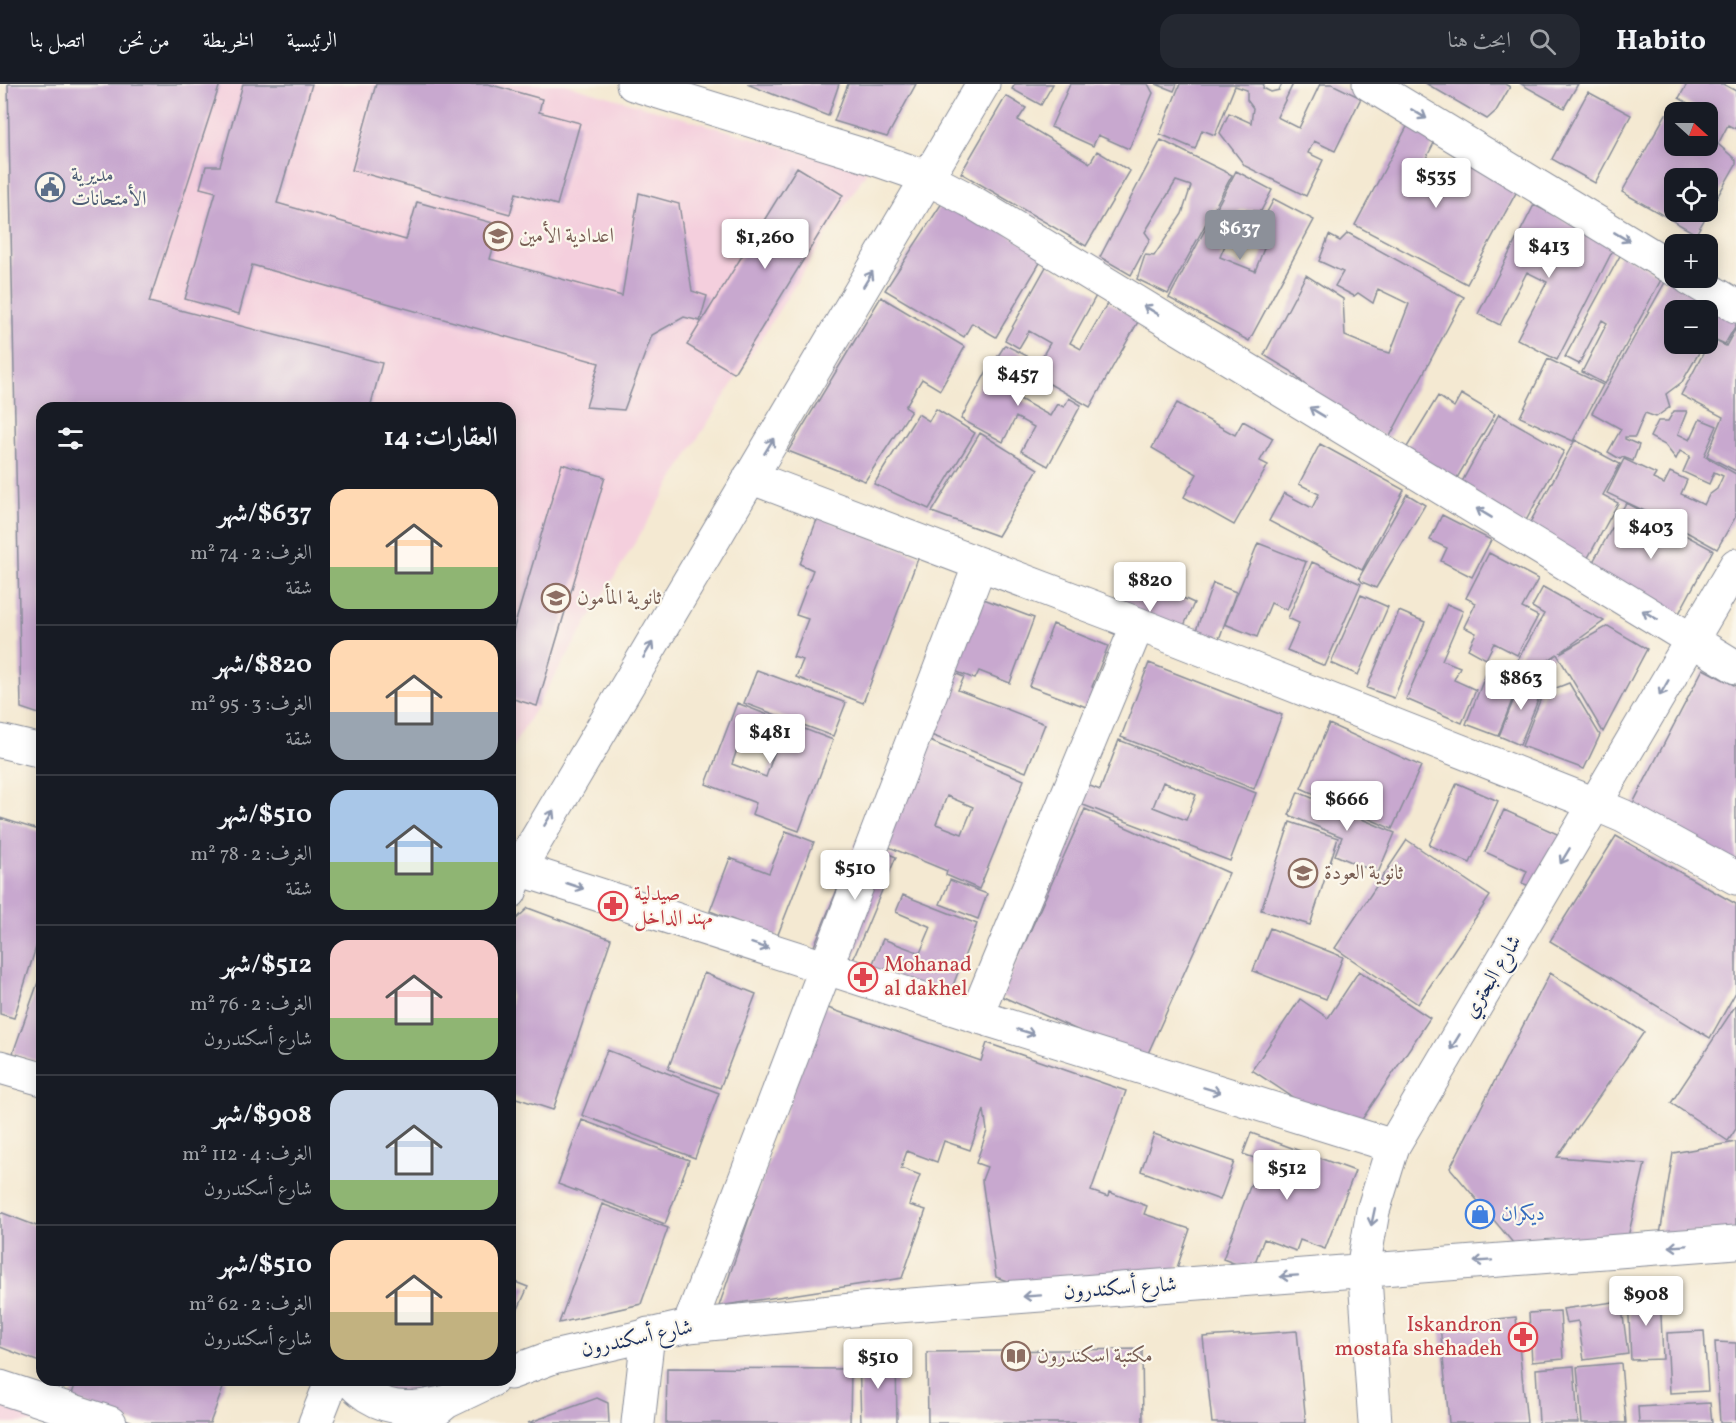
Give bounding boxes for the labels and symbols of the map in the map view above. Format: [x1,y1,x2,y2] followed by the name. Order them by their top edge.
[1664,102,1718,156] north arrow
[1410,109,1427,121] one-way arrow
[1400,158,1472,209] pin: $535
[71,161,147,214] place label: مديرية الأمتحانات
[34,171,66,203] public building icon: مديرية الأمتحانات
[1204,210,1276,261] pin: $637
[716,219,814,270] pin: $1,260
[482,220,514,252] school or university icon: اعدادية الأمين
[519,220,614,251] place label: اعدادية الأمين
[1513,228,1585,279] pin: $413
[1613,232,1630,244] one-way arrow
[862,271,874,288] one-way arrow
[1142,304,1159,317] one-way arrow
[982,356,1054,407] pin: $457
[1309,405,1326,417] one-way arrow
[763,438,775,455] one-way arrow
[1476,507,1493,519] one-way arrow
[1615,509,1687,560] pin: $403
[1114,562,1186,613] pin: $820
[540,582,572,614] school or university icon: ثانوية المأمون
[577,582,662,613] place label: ثانوية المأمون
[1642,608,1659,620] one-way arrow
[642,642,654,659] one-way arrow
[1485,660,1557,711] pin: $863
[1657,679,1669,696] one-way arrow
[734,714,806,765] pin: $481
[1311,781,1383,832] pin: $666
[543,810,555,827] one-way arrow
[1558,847,1570,864] one-way arrow
[819,850,891,901] pin: $510
[1287,857,1319,889] school or university icon: ثانوية العودة
[1324,859,1404,888] place label: ثانوية العودة
[634,880,713,933] place label: صيدلية مهند الداخل
[565,882,584,893] one-way arrow
[597,890,629,922] pharmacy icon: صيدلية مهند الداخل
[1457,930,1531,1025] street label: شارع البحتري
[750,941,769,952] one-way arrow
[884,951,972,1004] place label: Mohanad al dakhel
[847,961,879,993] pharmacy icon: Mohanad al dakhel
[1016,1027,1035,1038] one-way arrow
[1449,1033,1461,1050] one-way arrow
[1202,1085,1221,1096] one-way arrow
[1251,1150,1323,1201] pin: $512
[1464,1198,1496,1230] shop icon: ديكران
[1501,1200,1545,1229] place label: ديكران
[1367,1207,1378,1226] one-way arrow
[1668,1241,1688,1252] one-way arrow
[1474,1256,1494,1267] one-way arrow
[1062,1269,1178,1309] street label: شارع أسكندرون
[1279,1271,1299,1282] one-way arrow
[1610,1276,1682,1327] pin: $908
[1022,1290,1042,1301] one-way arrow
[578,1311,696,1367] street label: شارع أسكندرون
[1335,1311,1502,1364] place label: Iskandron mostafa shehadeh
[1507,1321,1539,1353] pharmacy icon: Iskandron mostafa shehadeh
[842,1339,914,1390] pin: $510
[1000,1340,1032,1372] library icon: مكتبة اسكندرون
[1037,1342,1153,1371] place label: مكتبة اسكندرون

